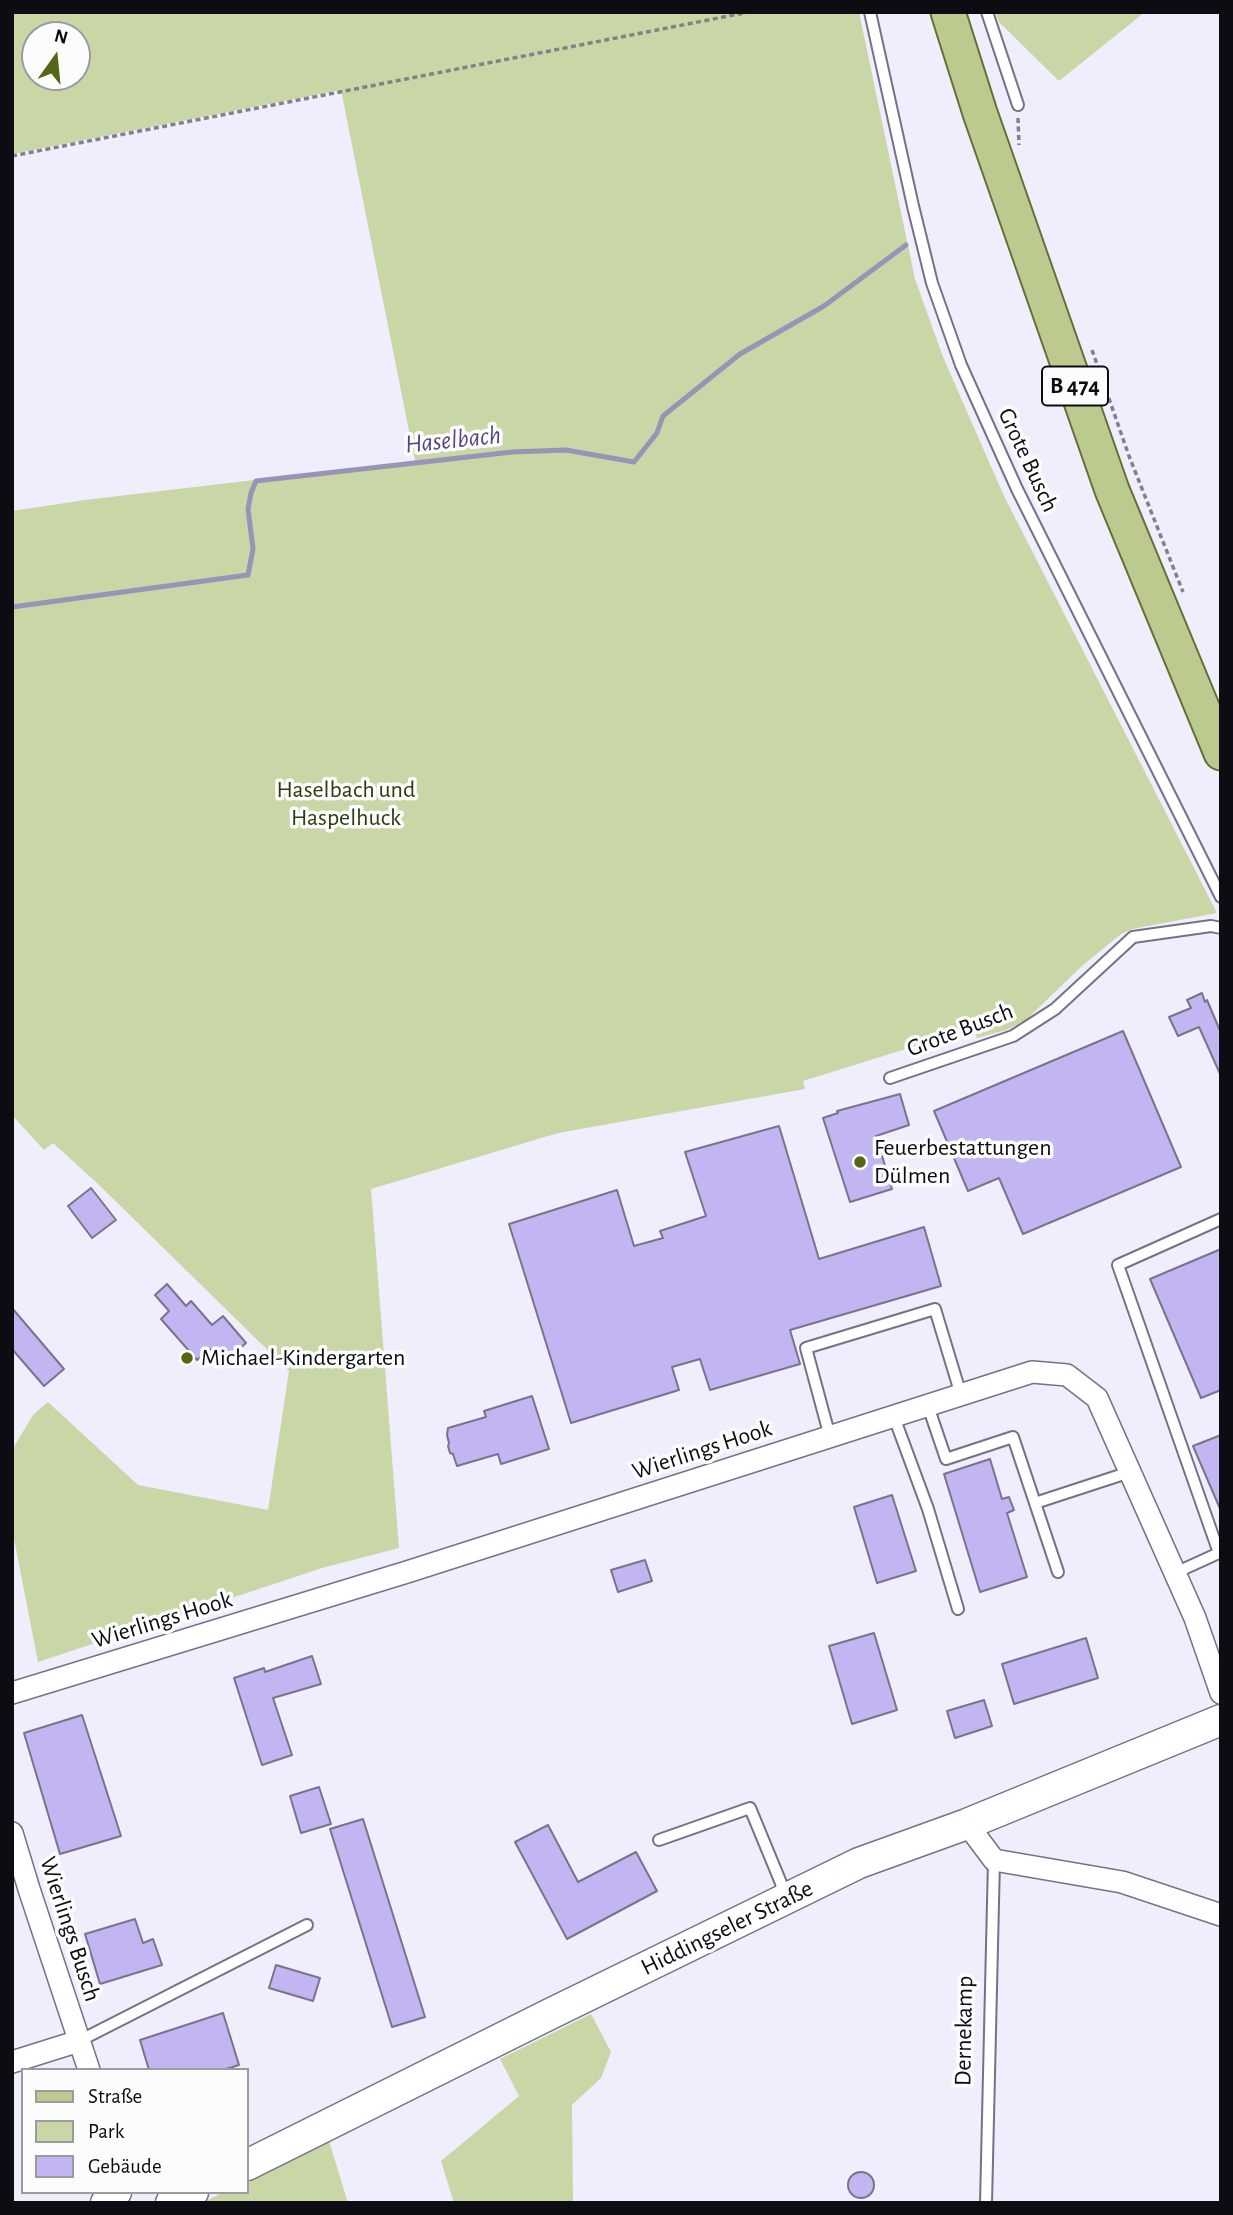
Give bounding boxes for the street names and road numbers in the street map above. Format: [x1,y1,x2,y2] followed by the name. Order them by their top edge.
[1042,366,1108,406] road number: B 474
[991,403,1065,517] street label: Grote Busch
[903,997,1017,1063] street label: Grote Busch
[629,1414,775,1486] street label: Wierlings Hook
[88,1585,236,1655] street label: Wierlings Hook
[33,1853,107,2005] street label: Wierlings Busch
[636,1874,818,1982] street label: Hiddingseler Straße
[949,1976,979,2086] street label: Dernekamp

